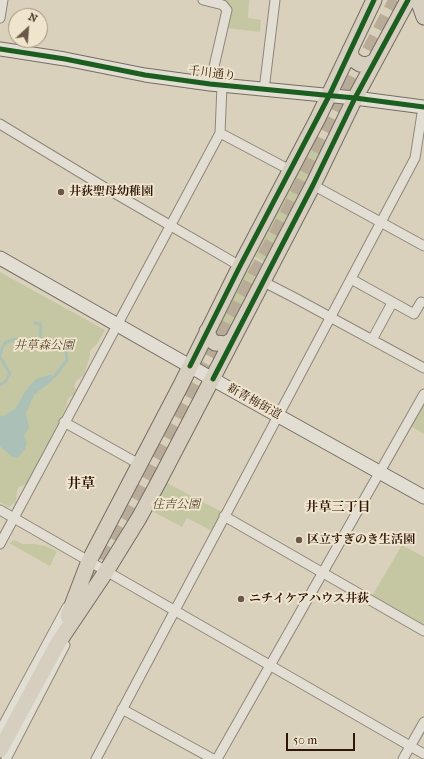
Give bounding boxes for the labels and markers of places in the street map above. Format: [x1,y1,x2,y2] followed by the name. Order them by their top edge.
[69,185,153,199] place label: 井荻聖母幼稚園
[56,187,66,197] marker: 井荻聖母幼稚園
[307,533,415,547] place label: 区立すぎのき生活園
[294,535,304,545] marker: 区立すぎのき生活園
[249,592,369,606] place label: ニチイケアハウス井荻
[236,594,246,604] marker: ニチイケアハウス井荻

